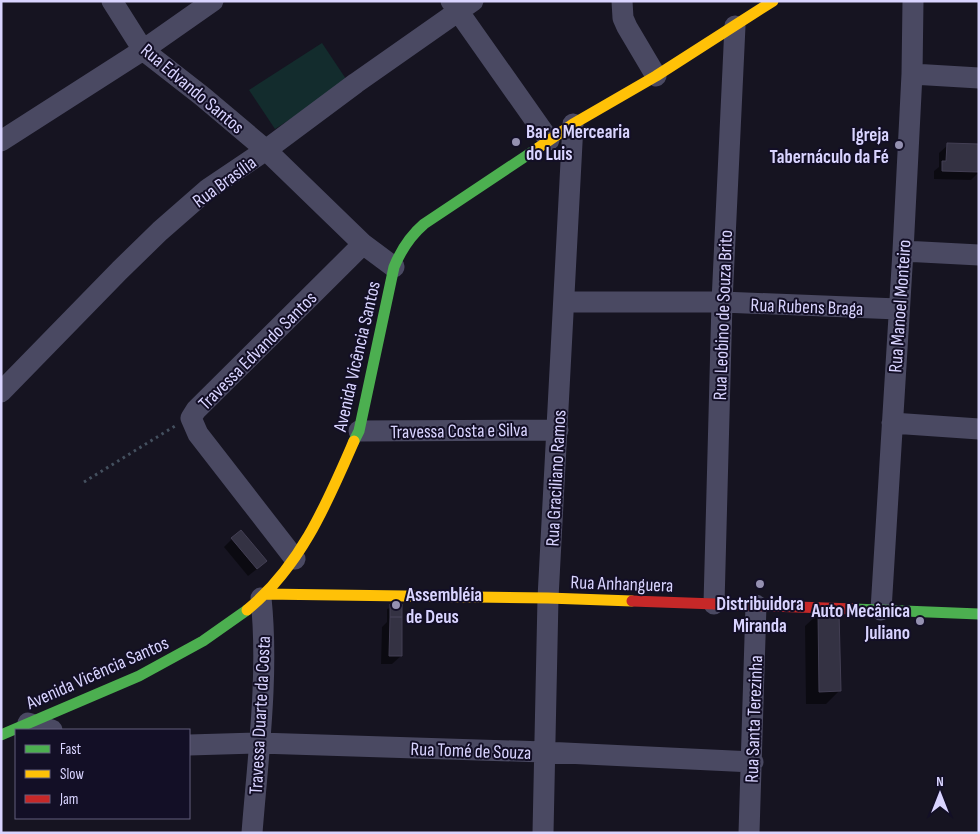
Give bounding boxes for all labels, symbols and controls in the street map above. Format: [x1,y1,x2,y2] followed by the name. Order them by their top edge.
[136,39,249,139] street label: Rua Edvando Santos
[526,121,630,166] place label: Bar e Mercearia do Luis
[770,124,889,169] place label: Igreja Tabernáculo da Fé
[510,136,522,148] marker: Bar e Mercearia do Luis
[893,139,905,151] marker: Igreja Tabernáculo da Fé
[189,151,261,213] street label: Rua Brasília
[709,229,738,401] street label: Rua Leobino de Souza Brito
[884,239,917,373] street label: Rua Manoel Monteiro
[329,279,386,435] street label: Avenida Vicência Santos
[194,287,322,415] street label: Travessa Edvando Santos
[750,294,864,321] street label: Rua Rubens Braga
[541,409,572,547] street label: Rua Graciliano Ramos
[390,419,528,444] street label: Travessa Costa e Silva
[570,571,674,598] street label: Rua Anhanguera
[754,578,766,590] marker: Distribuidora Miranda
[405,584,482,629] place label: Assembléia de Deus
[716,593,804,638] place label: Distribuidora Miranda
[390,599,402,611] marker: Assembléia de Deus
[811,600,910,645] place label: Auto Mecânica Juliano
[914,615,926,627] marker: Auto Mecânica Juliano
[22,632,173,716] street label: Avenida Vicência Santos
[245,635,276,795] street label: Travessa Duarte da Costa
[741,655,768,783] street label: Rua Santa Terezinha
[15,729,190,819] legend
[410,738,532,765] street label: Rua Tomé de Souza
[60,740,82,759] text: Fast
[60,765,84,784] text: Slow
[915,769,965,819] north arrow
[936,773,944,790] text: N
[59,790,78,809] text: Jam

